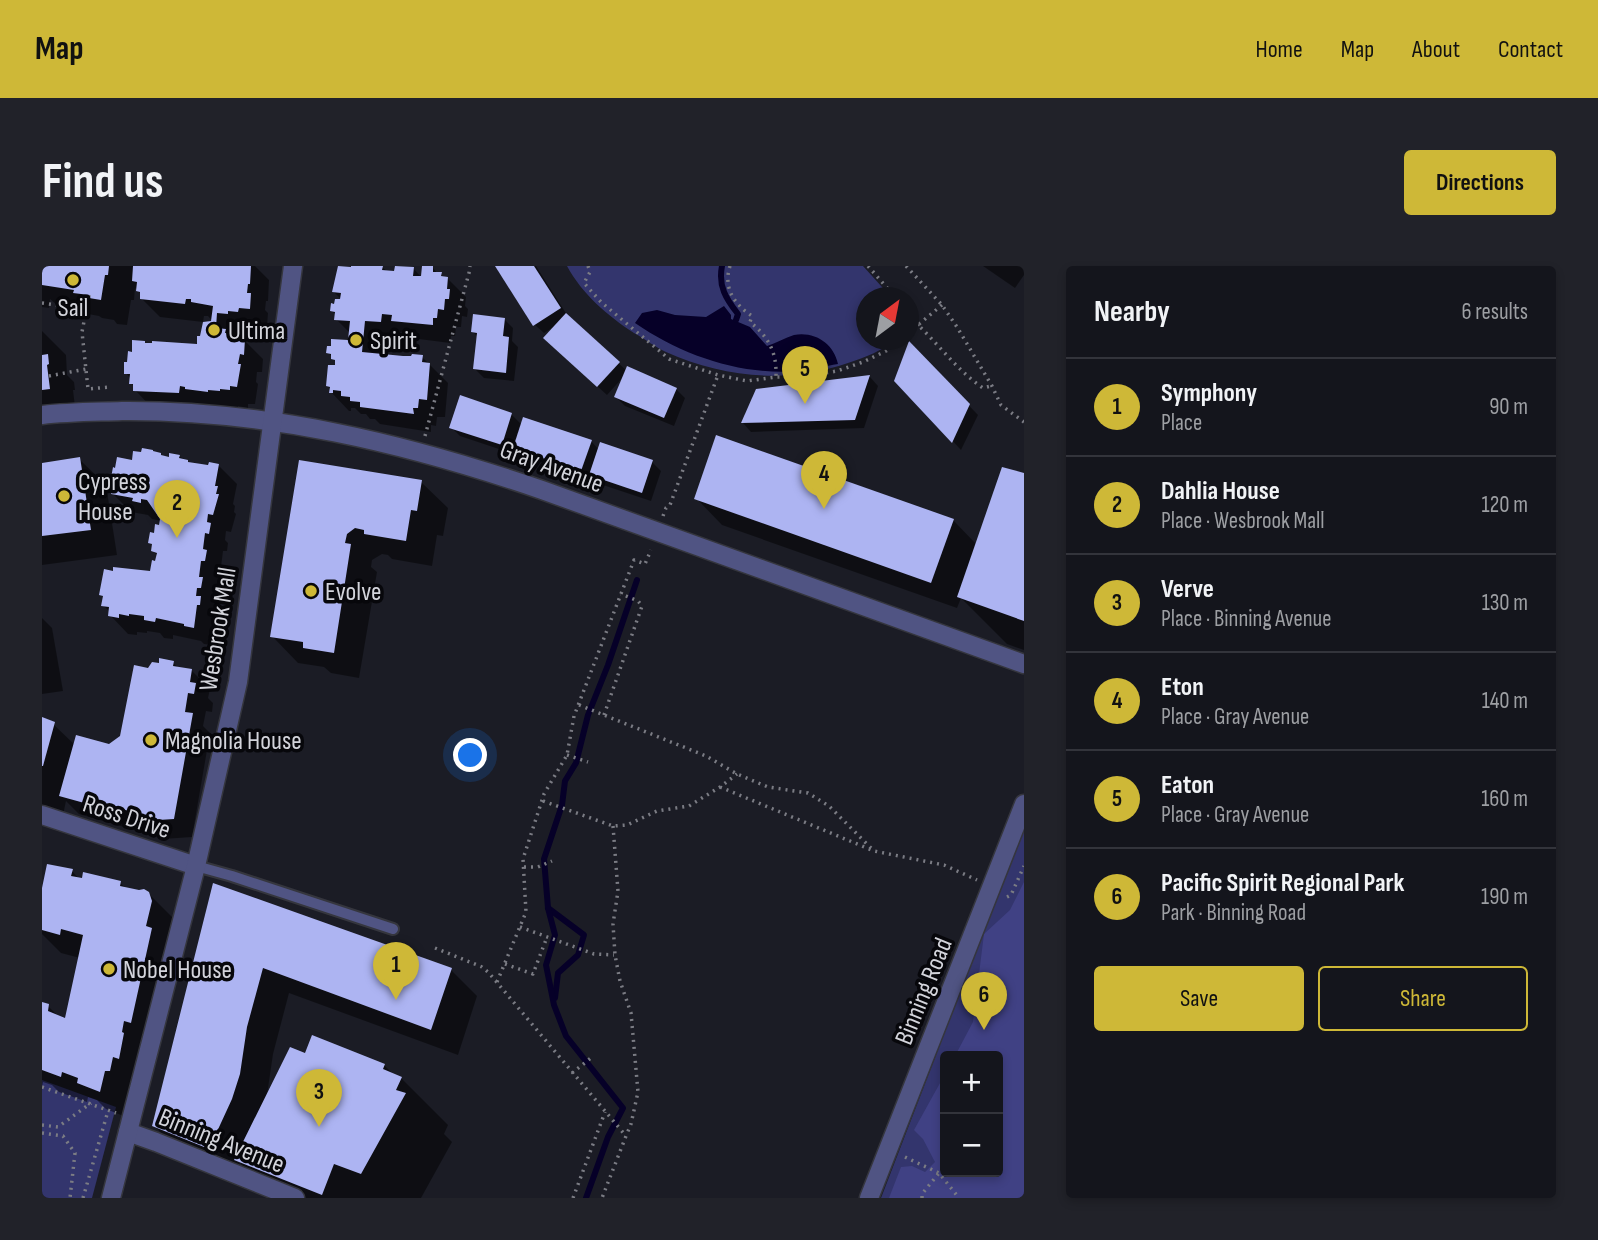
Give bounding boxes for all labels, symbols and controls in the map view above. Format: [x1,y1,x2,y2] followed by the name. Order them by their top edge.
[35,29,84,69] text: Map
[1255,35,1303,64] text: Home
[1341,35,1374,64] text: Map
[1412,35,1460,64] text: About
[1498,35,1563,64] text: Contact
[1404,150,1556,215] button: Directions
[42,153,164,212] text: Find us
[65,272,81,288] marker: Sail
[856,287,919,350] north arrow
[58,293,88,324] place label: Sail
[1094,294,1170,330] text: Nearby
[1462,298,1528,326] text: 6 results
[228,316,285,347] place label: Ultima
[206,322,222,338] marker: Ultima
[370,326,417,357] place label: Spirit
[348,332,364,348] marker: Spirit
[782,346,828,404] pin: 5
[1161,378,1257,409] text: Symphony
[1112,393,1122,421] text: 1
[1489,393,1528,421] text: 90 m
[1161,409,1202,437] text: Place
[496,434,607,500] street label: Gray Avenue
[801,451,847,509] pin: 4
[78,467,147,528] place label: Cypress House
[1161,476,1280,507] text: Dahlia House
[154,480,200,538] pin: 2
[56,488,72,504] marker: Cypress House
[1112,491,1122,519] text: 2
[1482,491,1528,519] text: 120 m
[1161,507,1325,535] text: Place · Wesbrook Mall
[193,565,244,693] street label: Wesbrook Mall
[1161,574,1214,605] text: Verve
[325,577,382,608] place label: Evolve
[303,583,319,599] marker: Evolve
[1112,589,1122,617] text: 3
[1482,589,1528,617] text: 130 m
[1161,605,1331,633] text: Place · Binning Avenue
[1161,672,1204,703] text: Eton
[1112,687,1122,715] text: 4
[1482,687,1528,715] text: 140 m
[1161,703,1309,731] text: Place · Gray Avenue
[165,726,302,757] place label: Magnolia House
[143,732,159,748] marker: Magnolia House
[453,738,487,772] your location
[1161,770,1214,801] text: Eaton
[1112,785,1122,813] text: 5
[1481,785,1528,813] text: 160 m
[79,789,174,846] street label: Ross Drive
[1161,801,1309,829] text: Place · Gray Avenue
[1161,868,1405,899] text: Pacific Spirit Regional Park
[1112,883,1122,911] text: 6
[1481,883,1528,911] text: 190 m
[1161,899,1306,927] text: Park · Binning Road
[889,934,960,1050] street label: Binning Road
[373,942,419,1000] pin: 1
[123,955,232,986] place label: Nobel House
[101,961,117,977] marker: Nobel House
[1094,966,1304,1031] button: Save
[1318,966,1528,1031] button: Share
[961,972,1007,1030] pin: 6
[940,1051,1003,1177] map controls
[940,1051,1003,1114] button: +
[296,1069,342,1127] pin: 3
[154,1102,289,1181] street label: Binning Avenue
[940,1114,1003,1177] button: −

